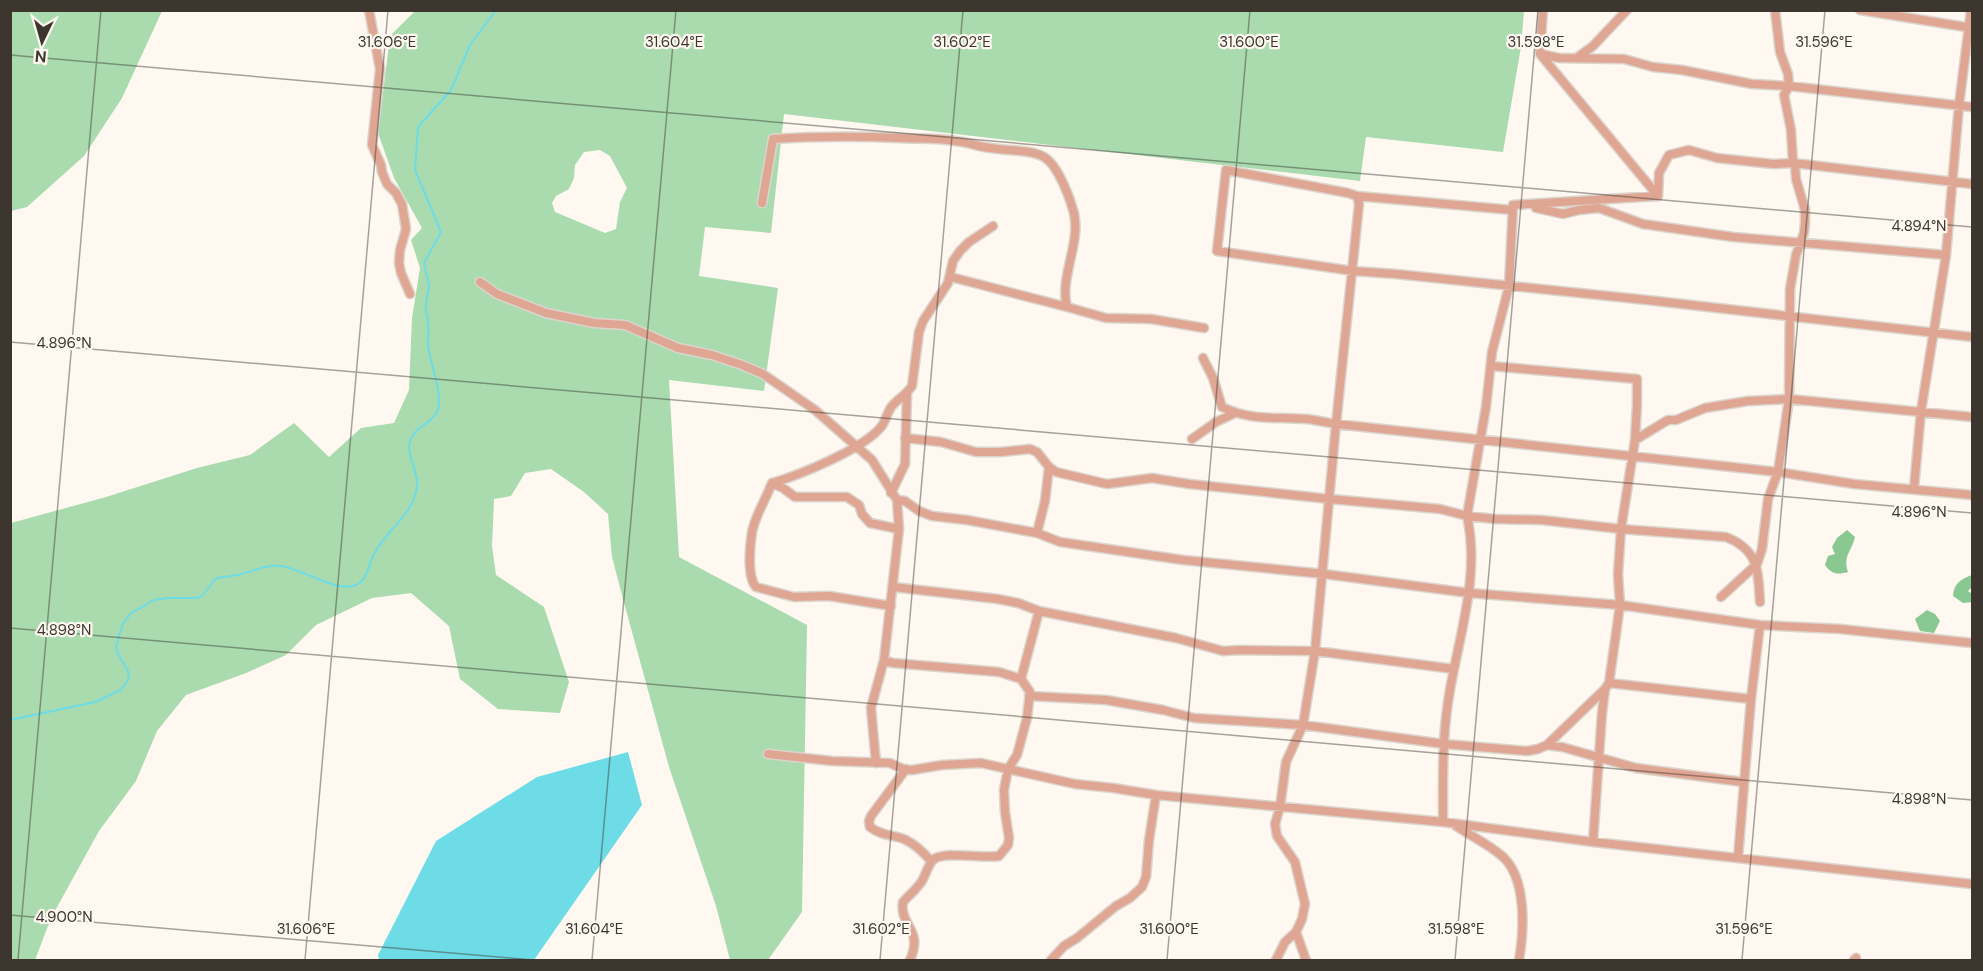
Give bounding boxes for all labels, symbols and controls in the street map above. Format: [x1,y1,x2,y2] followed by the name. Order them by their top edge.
[12,12,72,72] north arrow
[358,32,416,52] text: 31.606°E
[645,32,703,52] text: 31.604°E
[933,32,991,52] text: 31.602°E
[1219,32,1279,52] text: 31.600°E
[1508,32,1564,52] text: 31.598°E
[1795,32,1853,52] text: 31.596°E
[34,45,47,67] text: N
[1892,216,1946,236] text: 4.894°N
[36,333,92,353] text: 4.896°N
[1891,502,1947,522] text: 4.896°N
[37,620,91,640] text: 4.898°N
[1892,789,1946,809] text: 4.898°N
[35,907,93,927] text: 4.900°N
[277,919,335,939] text: 31.606°E
[565,919,623,939] text: 31.604°E
[852,919,910,939] text: 31.602°E
[1139,919,1199,939] text: 31.600°E
[1428,919,1484,939] text: 31.598°E
[1715,919,1773,939] text: 31.596°E

